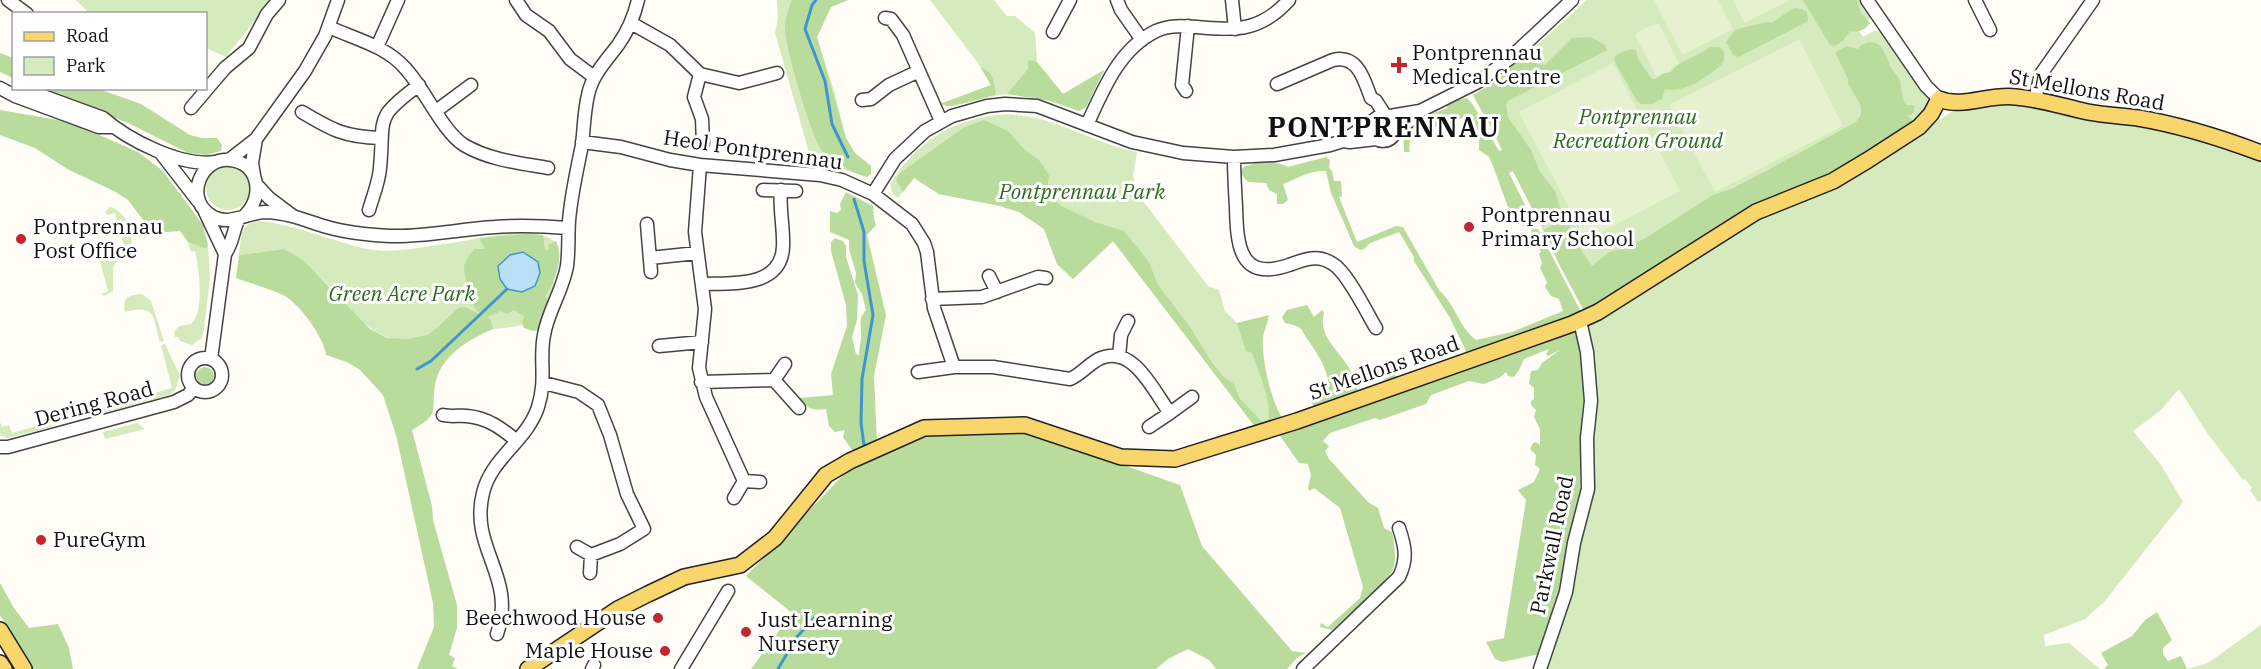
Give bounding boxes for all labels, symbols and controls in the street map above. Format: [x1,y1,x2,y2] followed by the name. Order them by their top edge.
[12,12,207,90] legend
[66,24,109,47] text: Road
[1412,38,1561,90] place label: Pontprennau Medical Centre
[66,54,106,77] text: Park
[1390,56,1408,74] marker: Pontprennau Medical Centre
[2007,62,2167,116] street label: St Mellons Road
[1552,102,1724,154] park label: Pontprennau Recreation Ground
[1267,109,1501,144] district label: PONTPRENNAU
[662,123,845,175] street label: Heol Pontprennau
[998,177,1166,205] park label: Pontprennau Park
[1481,200,1634,252] place label: Pontprennau Primary School
[33,212,163,264] place label: Pontprennau Post Office
[1462,220,1476,234] marker: Pontprennau Primary School
[14,232,28,246] marker: Pontprennau Post Office
[329,279,476,307] park label: Green Acre Park
[1305,328,1463,406] street label: St Mellons Road
[31,374,156,432] street label: Dering Road
[1523,473,1579,617] street label: Parkwall Road
[53,525,146,553] place label: PureGym
[34,533,48,547] marker: PureGym
[465,603,646,631] place label: Beechwood House
[758,605,893,657] place label: Just Learning Nursery
[651,611,665,625] marker: Beechwood House
[739,625,753,639] marker: Just Learning Nursery
[525,636,653,664] place label: Maple House
[658,644,672,658] marker: Maple House

